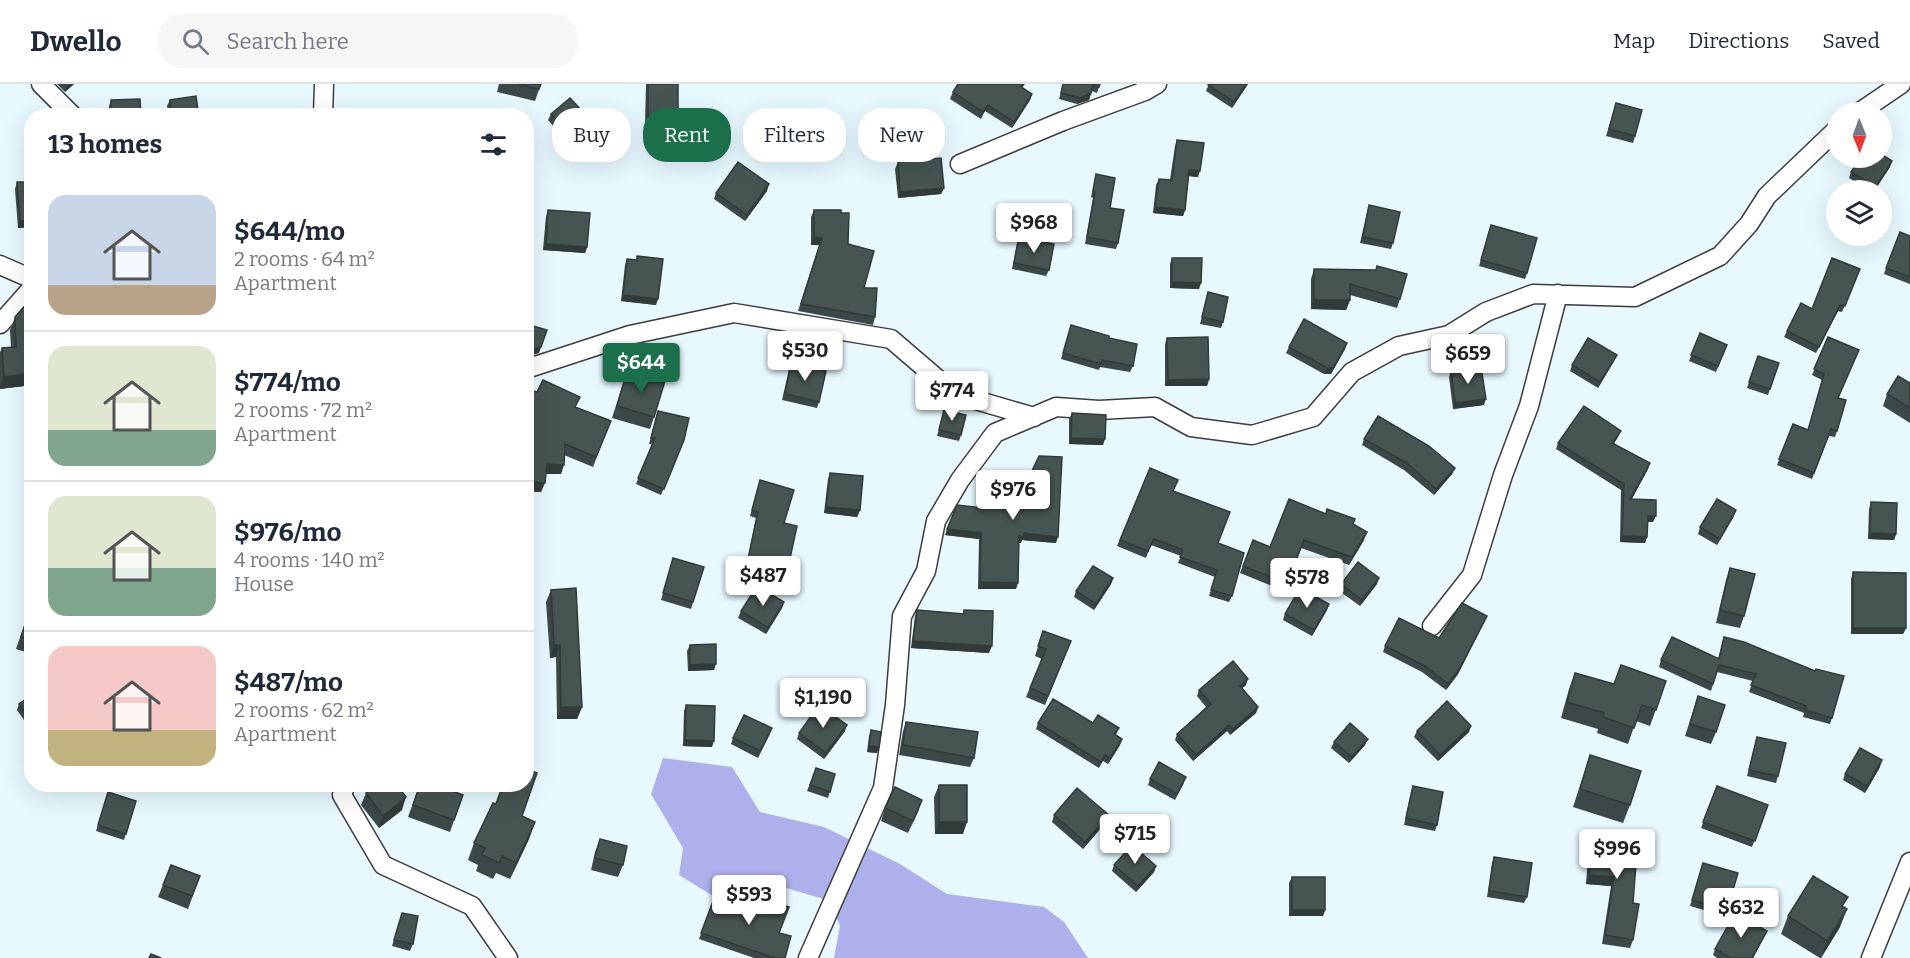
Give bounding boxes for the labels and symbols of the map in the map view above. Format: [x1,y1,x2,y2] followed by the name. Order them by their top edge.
[1826,102,1892,168] north arrow
[998,203,1070,254] pin: $968
[769,331,841,382] pin: $530
[1432,334,1504,385] pin: $659
[605,343,677,394] pin: $644
[916,371,988,422] pin: $774
[977,470,1049,521] pin: $976
[727,556,799,607] pin: $487
[1271,558,1343,609] pin: $578
[774,678,872,729] pin: $1,190
[1099,814,1171,865] pin: $715
[1581,829,1653,880] pin: $996
[713,875,785,926] pin: $593
[1705,888,1777,939] pin: $632

